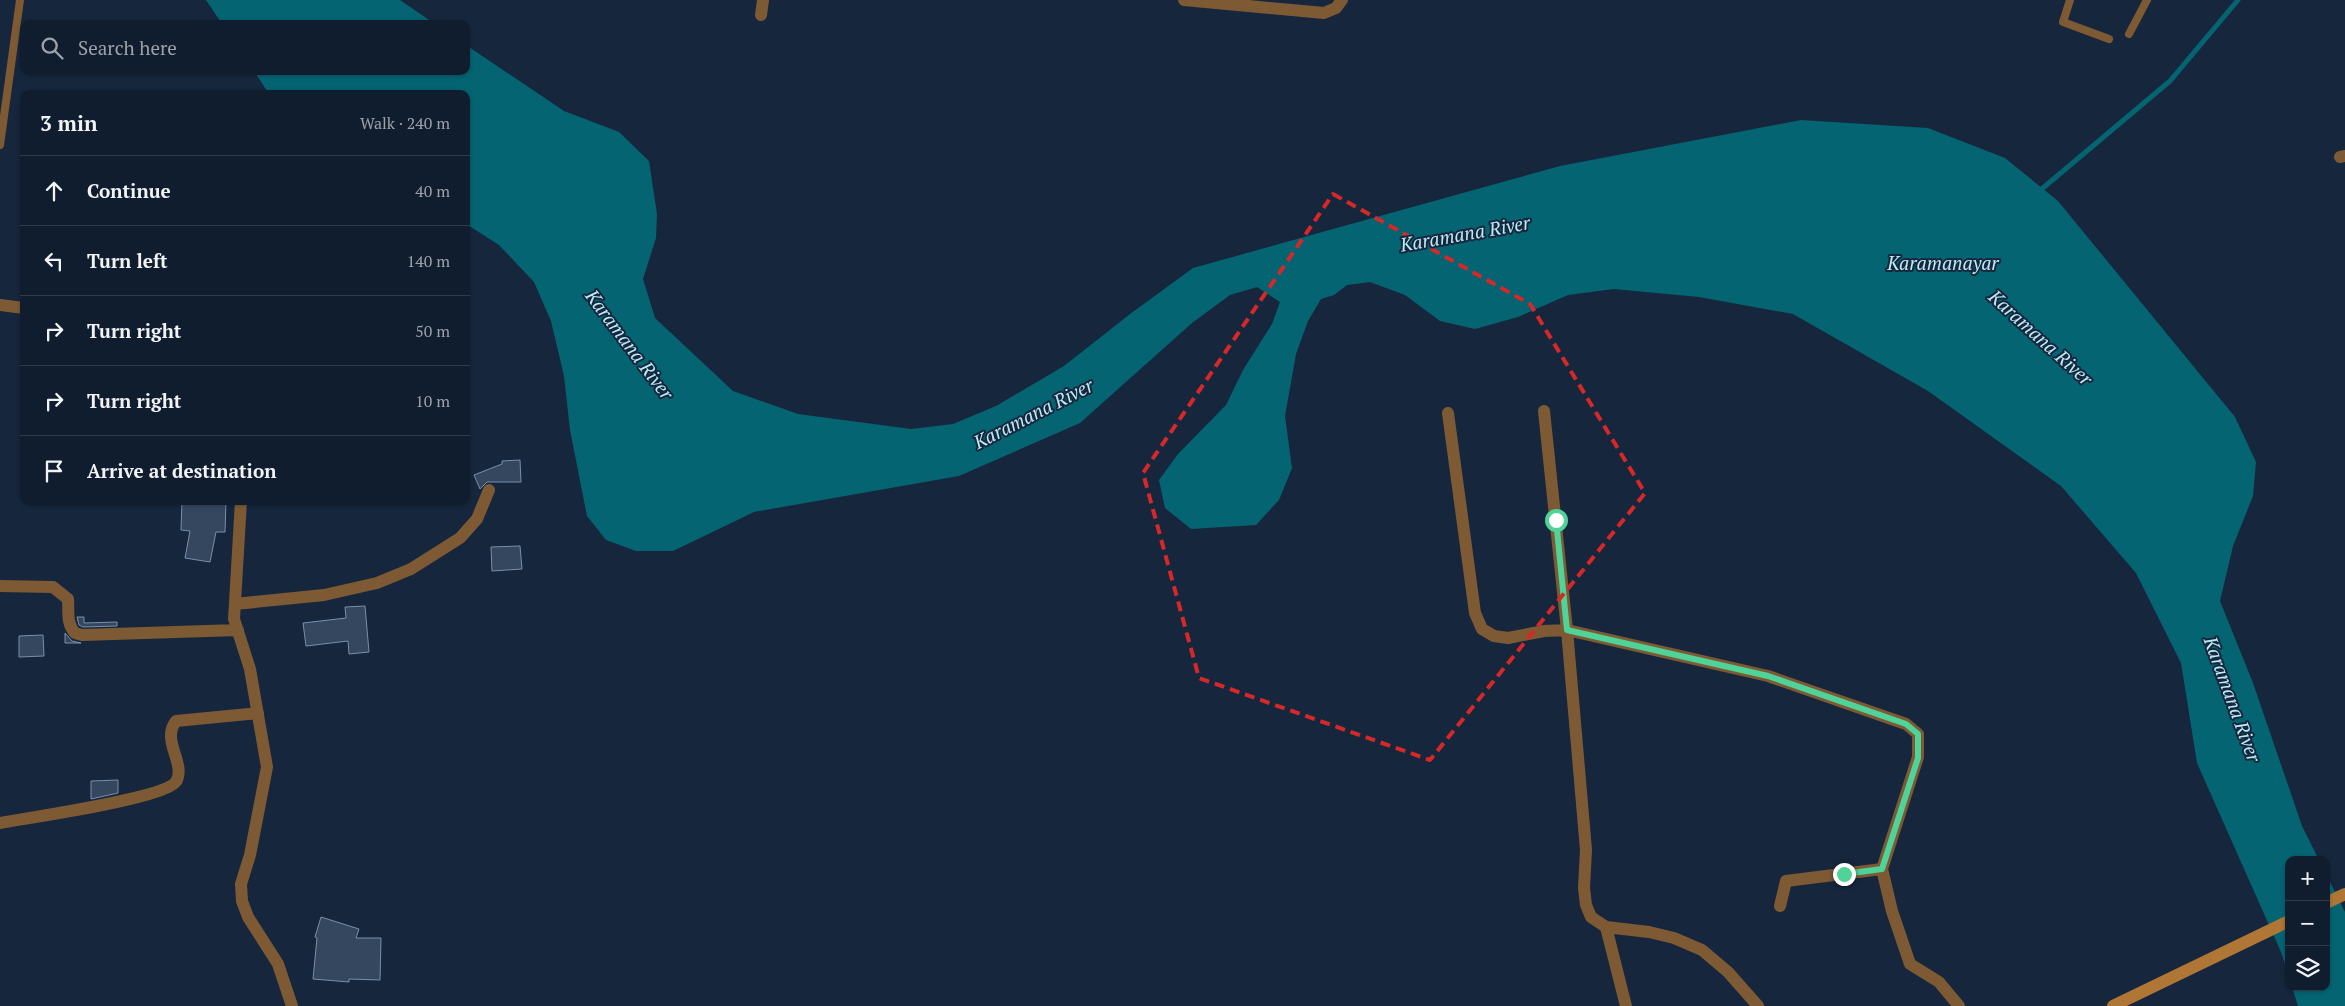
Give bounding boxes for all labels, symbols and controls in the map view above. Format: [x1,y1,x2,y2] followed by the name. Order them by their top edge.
[20,20,470,75] search box
[38,34,66,62] icon: search
[78,35,177,60] text: Search here
[40,109,97,137] text: 3 min
[360,112,450,134] text: Walk · 240 m
[40,177,68,205] icon: ahead
[87,178,171,203] text: Continue
[415,180,450,202] text: 40 m
[1397,209,1533,257] water label: Karamana River
[40,247,68,275] icon: left
[87,248,168,273] text: Turn left
[407,250,450,272] text: 140 m
[1886,250,1999,275] water label: Karamanayar
[580,283,680,405] water label: Karamana River
[1983,283,2099,391] water label: Karamana River
[40,317,68,345] icon: right
[87,318,181,343] text: Turn right
[415,320,450,342] text: 50 m
[968,372,1098,454] water label: Karamana River
[40,387,68,415] icon: right
[87,388,181,413] text: Turn right
[415,390,450,412] text: 10 m
[40,457,68,485] icon: arrive
[87,458,276,483] text: Arrive at destination
[1545,509,1568,532] route start
[2198,632,2267,766] water label: Karamana River
[2285,856,2330,991] map controls
[2285,856,2330,901] button: +
[1833,863,1856,886] route end
[2285,901,2330,946] button: −
[2285,946,2330,991] button: layers

